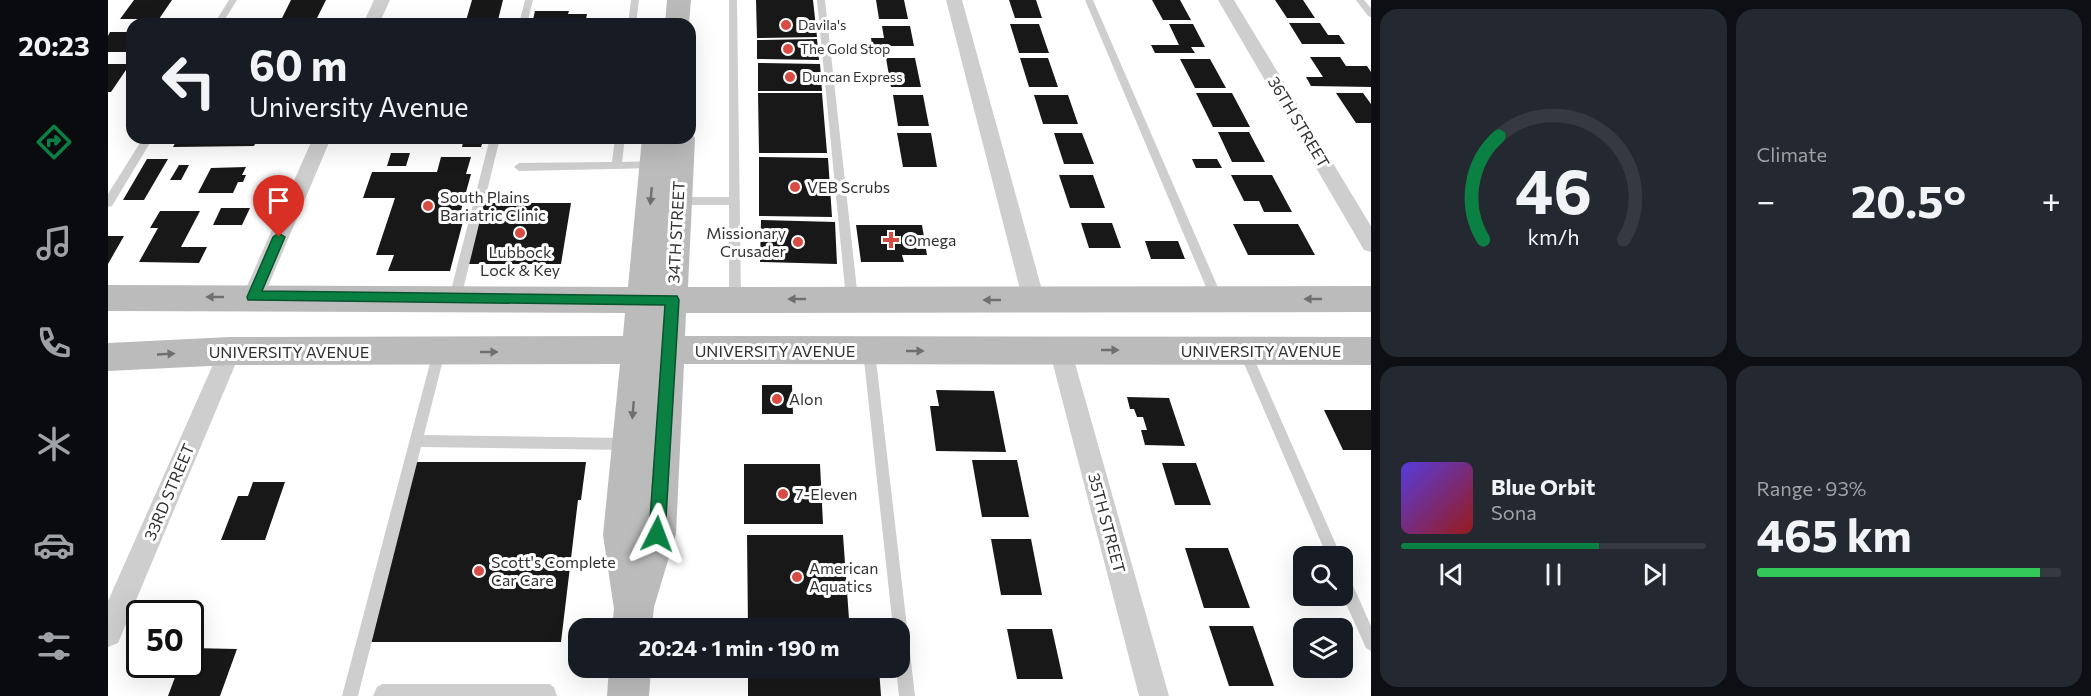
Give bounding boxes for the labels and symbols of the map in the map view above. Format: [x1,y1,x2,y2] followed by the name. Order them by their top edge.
[798,16,846,33] place label: Davila's
[779,18,793,32] marker: Davila's
[800,40,890,57] place label: The Gold Stop
[781,42,795,56] marker: The Gold Stop
[802,68,903,85] place label: Duncan Express
[783,70,797,84] marker: Duncan Express
[1265,73,1334,171] street label: 36TH STREET
[253,175,304,237] pin
[807,177,890,196] place label: VEB Scrubs
[663,180,688,284] street label: 34TH STREET
[788,180,802,194] marker: VEB Scrubs
[440,187,546,224] place label: South Plains Bariatric Clinic
[646,187,656,206] one-way arrow
[421,199,435,213] marker: South Plains Bariatric Clinic
[706,223,787,260] place label: Missionary Crusader
[513,226,527,240] marker: Lubbock Lock & Key
[904,230,956,249] place label: Omega
[882,231,900,249] marker: Omega
[791,235,805,249] marker: Missionary Crusader
[480,242,560,279] place label: Lubbock Lock & Key
[205,292,224,302] one-way arrow
[787,294,806,304] one-way arrow
[1303,294,1322,304] one-way arrow
[982,295,1001,305] one-way arrow
[695,341,855,360] street label: UNIVERSITY AVENUE
[1181,341,1341,360] street label: UNIVERSITY AVENUE
[209,342,369,361] street label: UNIVERSITY AVENUE
[1101,345,1120,355] one-way arrow
[906,346,925,356] one-way arrow
[480,347,499,357] one-way arrow
[157,350,176,359] one-way arrow
[789,389,823,408] place label: Alon
[770,392,784,406] marker: Alon
[628,400,638,419] one-way arrow
[140,441,197,543] street label: 33RD STREET
[1085,471,1130,575] street label: 35TH STREET
[795,484,858,503] place label: 7-Eleven
[776,487,790,501] marker: 7-Eleven
[625,502,689,566] position arrow
[491,552,616,589] place label: Scott's Complete Car Care
[809,558,878,595] place label: American Aquatics
[472,564,486,578] marker: Scott's Complete Car Care
[790,570,804,584] marker: American Aquatics
[126,600,204,678] speed limit sign: 50

